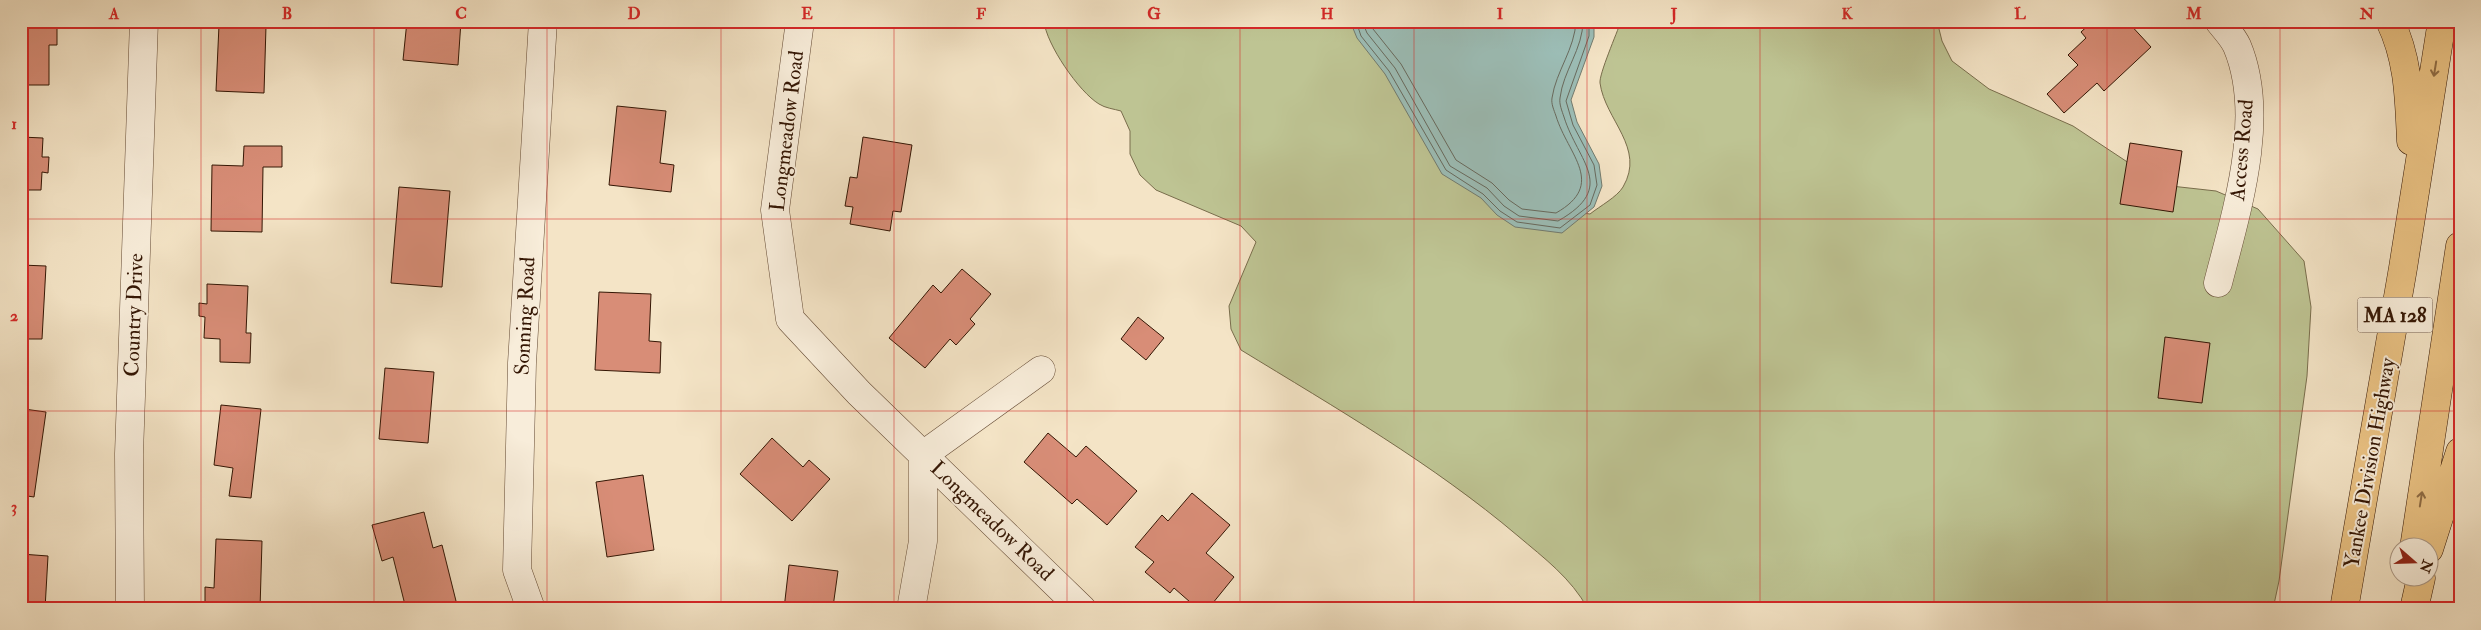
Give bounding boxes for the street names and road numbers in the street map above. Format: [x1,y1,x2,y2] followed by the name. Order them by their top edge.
[764,48,810,213] street label: Longmeadow Road
[2224,98,2260,203] street label: Access Road
[118,253,150,377] street label: Country Drive
[508,255,542,376] street label: Sonning Road
[2358,298,2432,332] road number: MA 128
[2338,355,2402,570] street label: Yankee Division Highway
[924,455,1060,587] street label: Longmeadow Road

